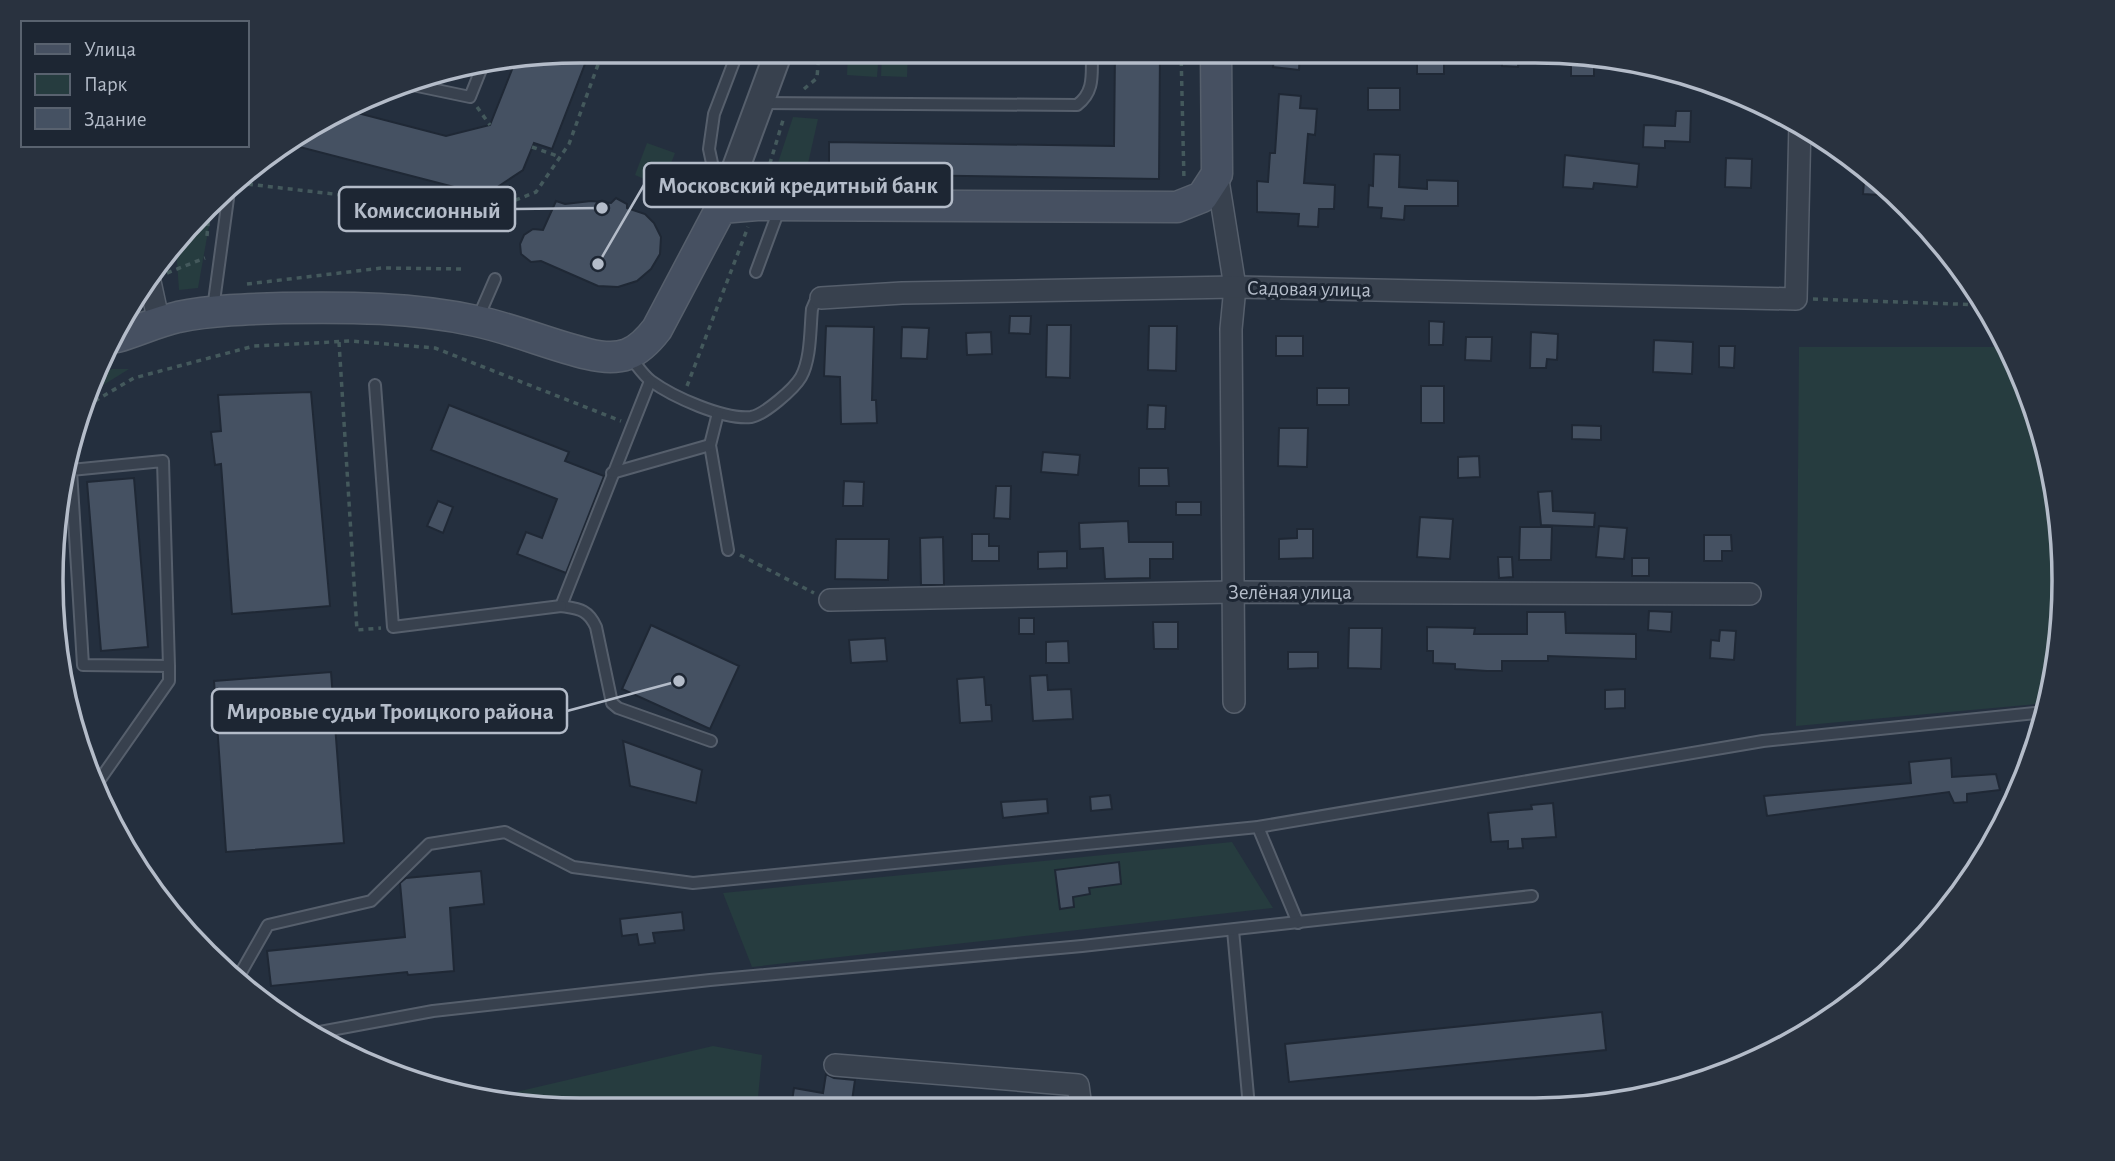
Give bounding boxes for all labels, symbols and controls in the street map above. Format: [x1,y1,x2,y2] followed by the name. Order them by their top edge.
[21,21,248,147] legend
[84,39,137,60] text: Улица
[84,74,128,95] text: Парк
[84,109,147,130] text: Здание
[644,163,952,207] callout: Московский кредитный банк
[658,175,939,198] text: Московский кредитный банк
[339,187,515,231] callout: Комиссионный
[353,200,501,223] text: Комиссионный
[1247,277,1372,301] street label: Садовая улица
[1228,582,1352,603] street label: Зелёная улица
[212,689,567,733] callout: Мировые судьи Троицкого района
[226,701,554,724] text: Мировые судьи Троицкого района

